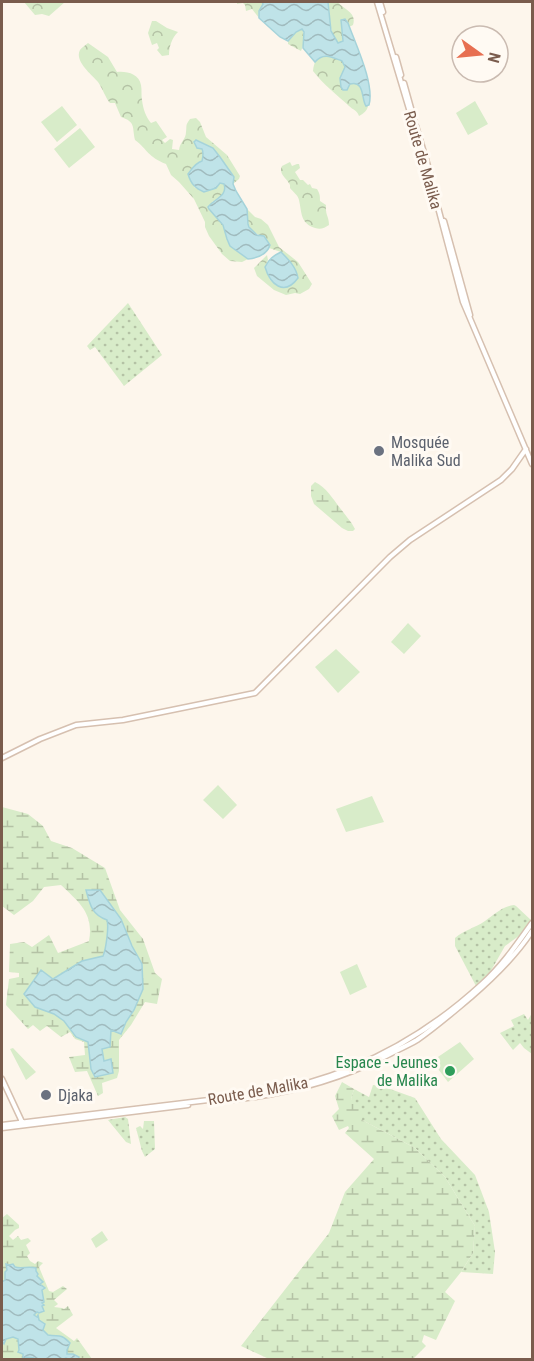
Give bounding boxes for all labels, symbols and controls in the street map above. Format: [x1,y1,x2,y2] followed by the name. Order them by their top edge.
[450,24,510,84] north arrow
[484,51,504,65] text: N
[400,109,446,211] street label: Route de Malika
[391,433,461,470] place label: Mosquée Malika Sud
[372,444,386,458] marker: Mosquée Malika Sud
[335,1053,438,1090] place label: Espace - Jeunes de Malika
[443,1064,457,1078] marker: Espace - Jeunes de Malika
[206,1073,310,1109] street label: Route de Malika
[58,1086,93,1105] place label: Djaka
[39,1088,53,1102] marker: Djaka

